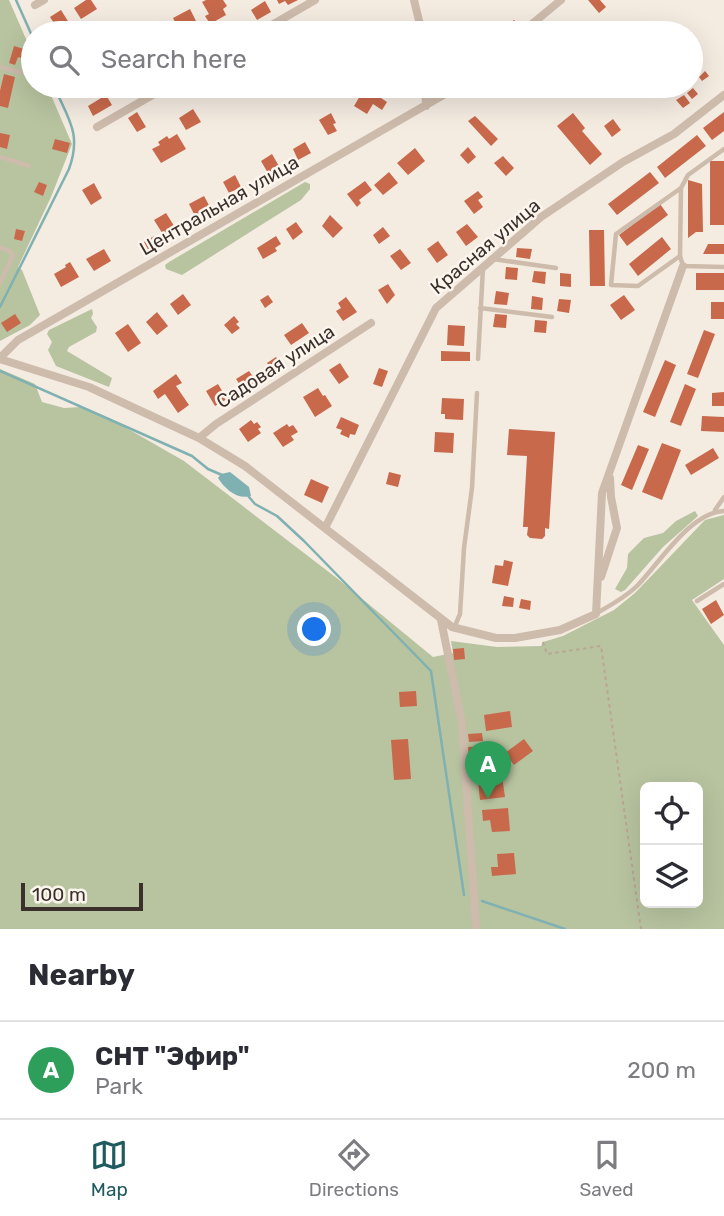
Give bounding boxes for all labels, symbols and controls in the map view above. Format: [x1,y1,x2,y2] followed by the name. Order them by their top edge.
[21,21,703,98] search box
[45,41,83,79] icon: search
[101,44,247,75] text: Search here
[136,151,303,260] street label: Центральная улица
[426,194,545,299] street label: Красная улица
[212,320,339,413] street label: Садовая улица
[297,612,331,646] your location
[465,741,511,799] pin: A
[640,782,703,908] map controls
[640,782,703,845] button: locate
[640,845,703,908] button: layers
[21,880,144,912] scale bar
[32,883,86,906] text: 100 m
[28,957,135,993] text: Nearby
[95,1041,249,1072] text: СНТ "Эфир"
[43,1056,59,1084] text: A
[627,1056,696,1084] text: 200 m
[95,1072,143,1100] text: Park
[90,1136,128,1201] tab: Map
[309,1136,399,1201] tab: Directions
[579,1136,634,1201] tab: Saved

